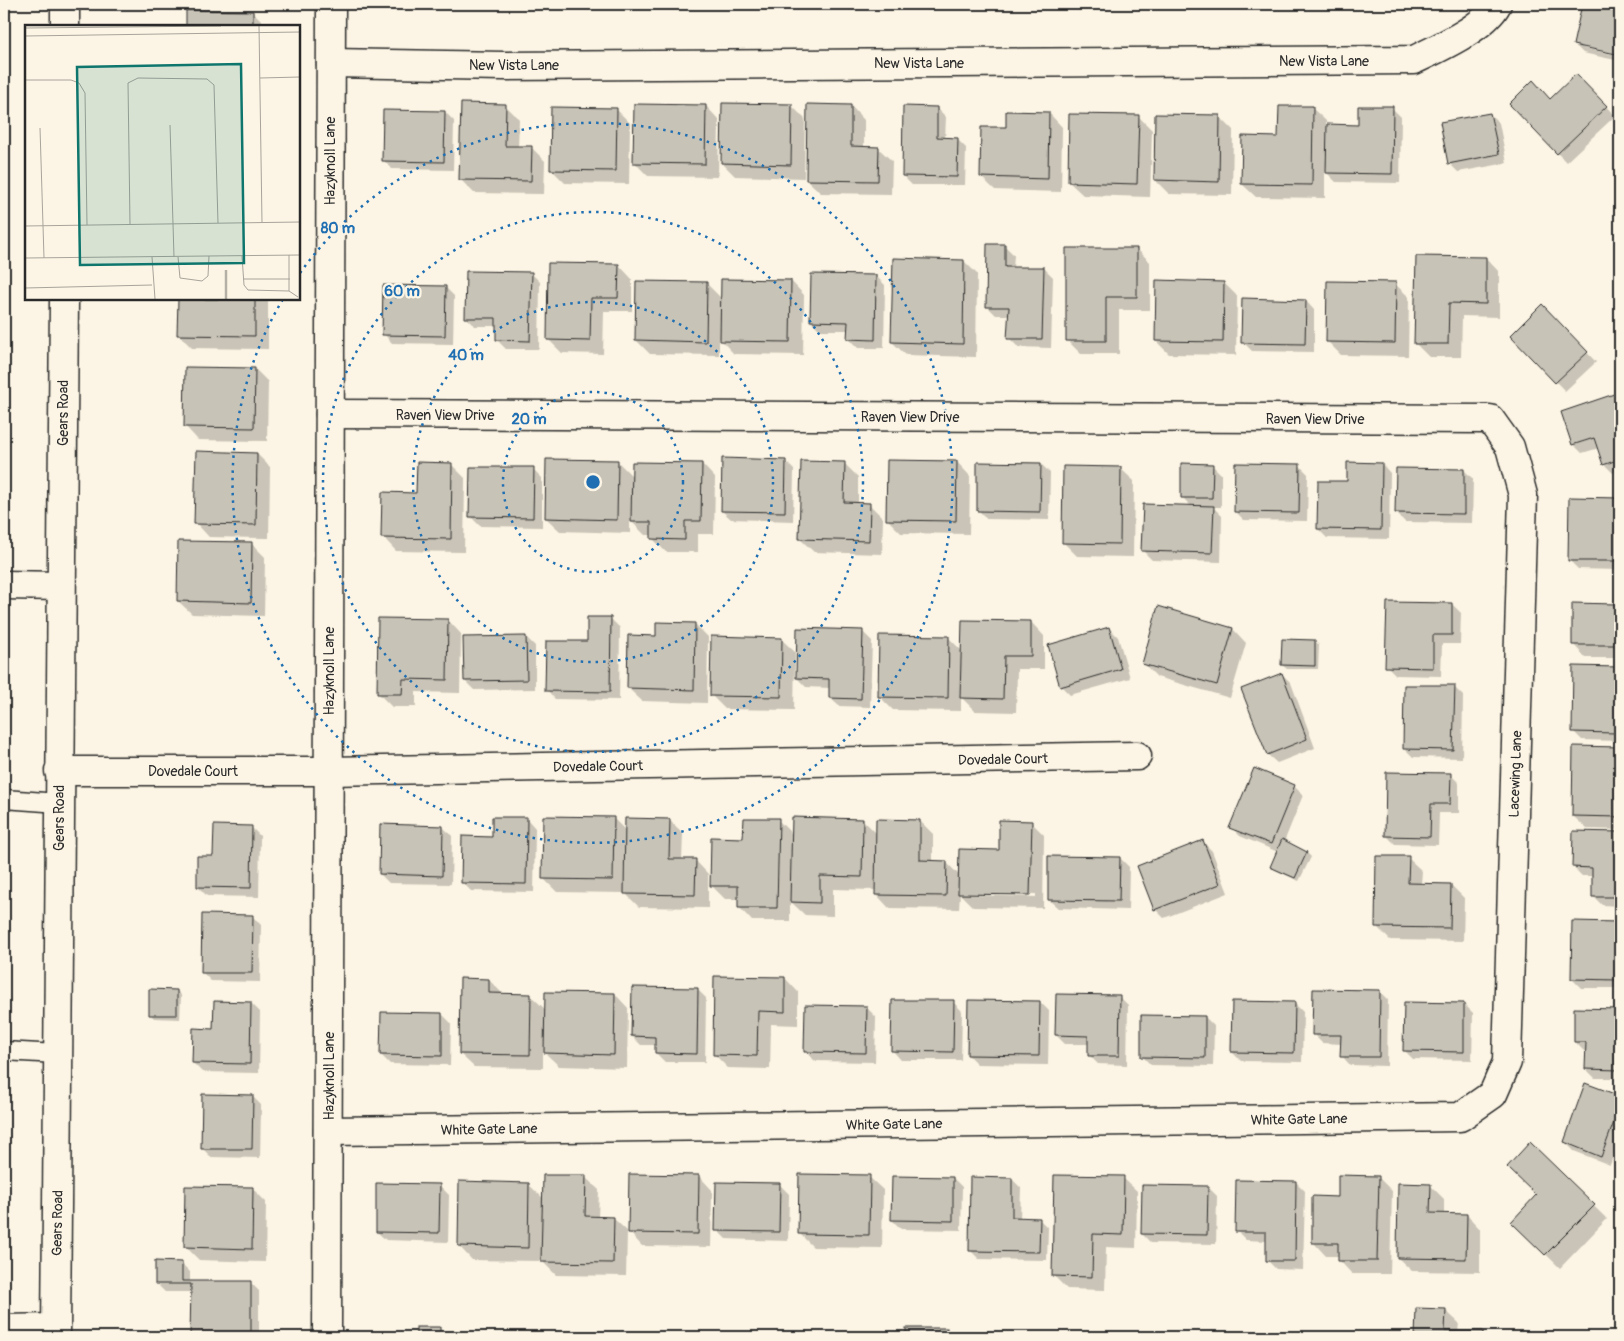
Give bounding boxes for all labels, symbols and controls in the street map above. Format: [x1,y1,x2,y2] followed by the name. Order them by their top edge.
[25,25,300,300] inset map
[1279,53,1369,70] street label: New Vista Lane
[874,55,964,72] street label: New Vista Lane
[469,57,559,74] street label: New Vista Lane
[322,117,339,205] street label: Hazyknoll Lane
[321,219,355,238] text: 80 m
[384,282,420,301] text: 60 m
[448,346,484,365] text: 40 m
[55,380,72,446] street label: Gears Road
[396,407,494,424] street label: Raven View Drive
[861,409,959,426] street label: Raven View Drive
[511,410,547,429] text: 20 m
[1266,411,1364,428] street label: Raven View Drive
[584,473,602,491] centre of rings
[321,627,338,715] street label: Hazyknoll Lane
[1505,730,1526,818] street label: Lacewing Lane
[958,750,1048,769] street label: Dovedale Court
[553,757,643,776] street label: Dovedale Court
[148,763,238,780] street label: Dovedale Court
[51,785,68,851] street label: Gears Road
[321,1032,338,1120] street label: Hazyknoll Lane
[1251,1110,1347,1129] street label: White Gate Lane
[846,1115,942,1134] street label: White Gate Lane
[441,1120,537,1139] street label: White Gate Lane
[48,1190,67,1256] street label: Gears Road

